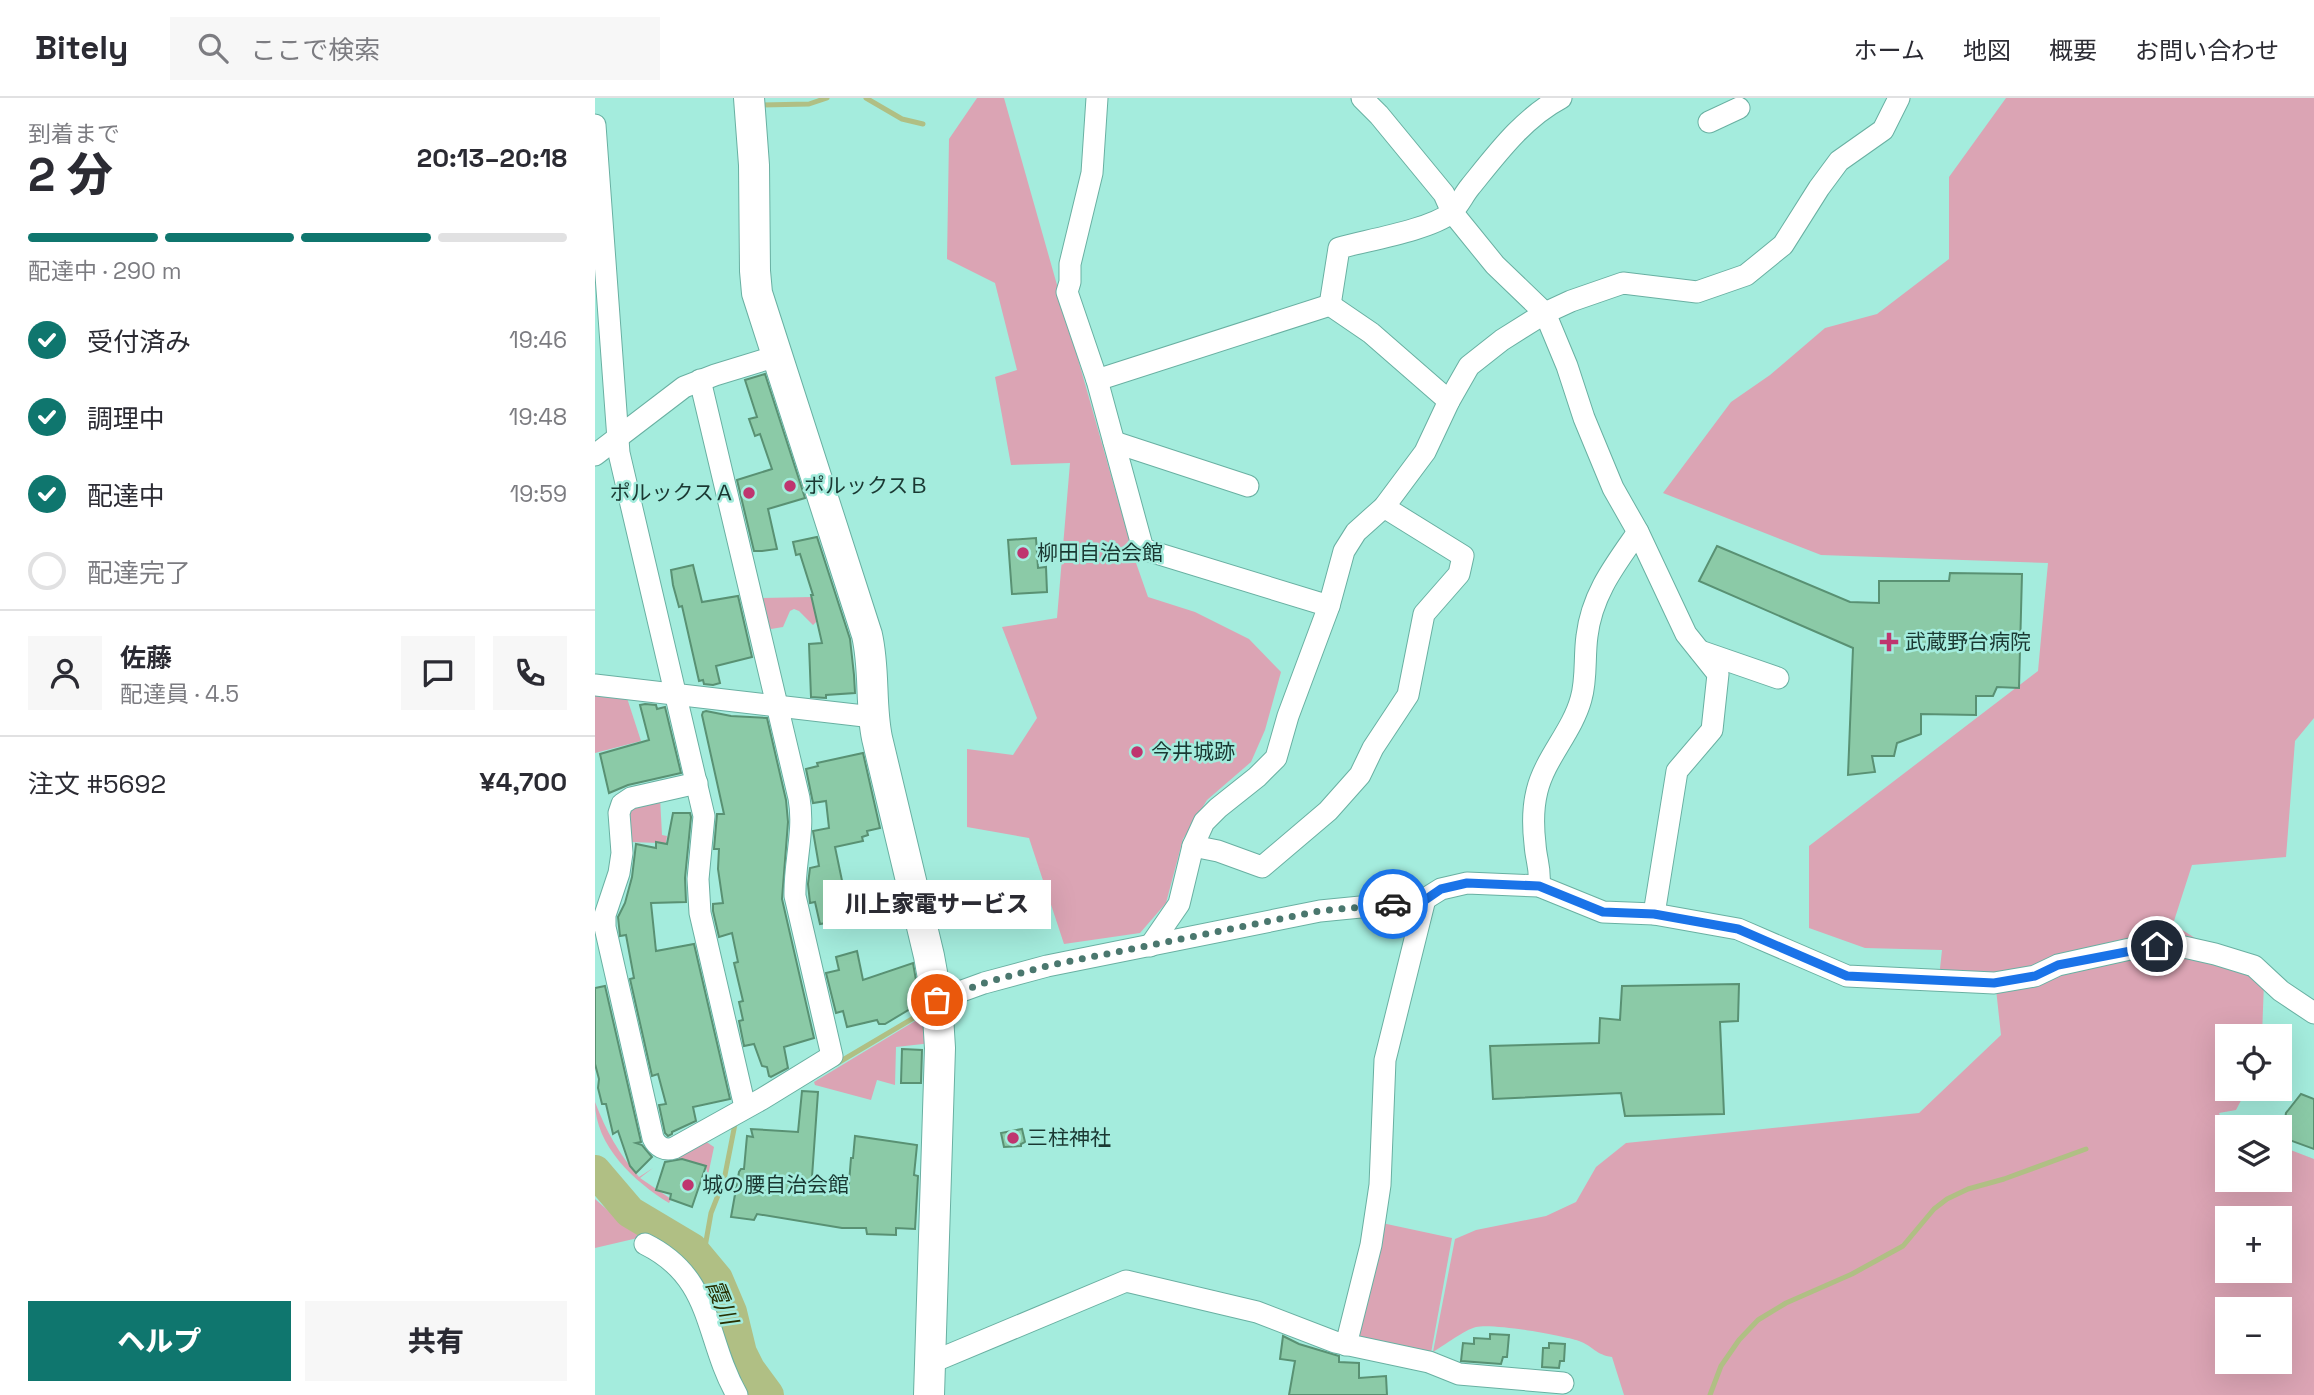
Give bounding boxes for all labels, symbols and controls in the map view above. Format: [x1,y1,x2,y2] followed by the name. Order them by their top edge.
[170,17,660,80] search box
[35,27,128,69] text: Bitely
[194,29,232,67] icon: search
[250,33,380,67] text: ここで検索
[1854,35,1925,66] text: ホーム
[1963,35,2011,66] text: 地図
[2049,35,2097,66] text: 概要
[2135,35,2279,66] text: お問い合わせ
[28,119,120,149] text: 到着まで
[417,141,567,175] text: 20:13–20:18
[28,146,113,204] text: 2 分
[28,256,181,286] text: 配達中 · 290 m
[28,321,66,359] icon: check
[87,325,191,359] text: 受付済み
[509,325,567,355] text: 19:46
[28,398,66,436] icon: check
[87,402,165,436] text: 調理中
[509,402,567,432] text: 19:48
[804,472,929,499] place label: ポルックスＢ
[28,475,66,513] icon: check
[782,478,798,494] marker: ポルックスＢ
[87,479,165,513] text: 配達中
[510,479,567,509] text: 19:59
[610,479,735,506] place label: ポルックスＡ
[741,485,757,501] marker: ポルックスＡ
[1037,539,1163,566] place label: 柳田自治会館
[1015,545,1031,561] marker: 柳田自治会館
[87,556,191,590] text: 配達完了
[1905,628,2031,655] place label: 武蔵野台病院
[1879,632,1899,652] marker: 武蔵野台病院
[28,636,102,710] button: person
[401,636,475,710] button: chat
[493,636,567,710] button: phone
[120,641,172,675] text: 佐藤
[120,679,239,709] text: 配達員 · 4.5
[1151,738,1235,765] place label: 今井城跡
[1129,744,1145,760] marker: 今井城跡
[480,765,567,799] text: ¥4,700
[28,767,166,801] text: 注文 #5692
[1358,869,1428,939] courier
[823,881,1051,930] callout: 川上家電サービス
[1374,885,1412,923] icon: car
[845,889,1029,919] text: 川上家電サービス
[2127,916,2187,976] pin
[2138,927,2176,965] icon: home
[907,970,967,1030] pin
[918,981,956,1019] icon: bag
[2215,1024,2292,1374] map controls
[2215,1024,2292,1101] button: locate
[2215,1115,2292,1192] button: layers
[1027,1124,1111,1151] place label: 三柱神社
[1005,1130,1021,1146] marker: 三柱神社
[702,1171,849,1198] place label: 城の腰自治会館
[680,1177,696,1193] marker: 城の腰自治会館
[2215,1206,2292,1283] button: +
[699,1275,746,1332] water label: 霞川
[2215,1297,2292,1374] button: −
[28,1301,291,1381] button: ヘルプ
[305,1301,567,1381] button: 共有

